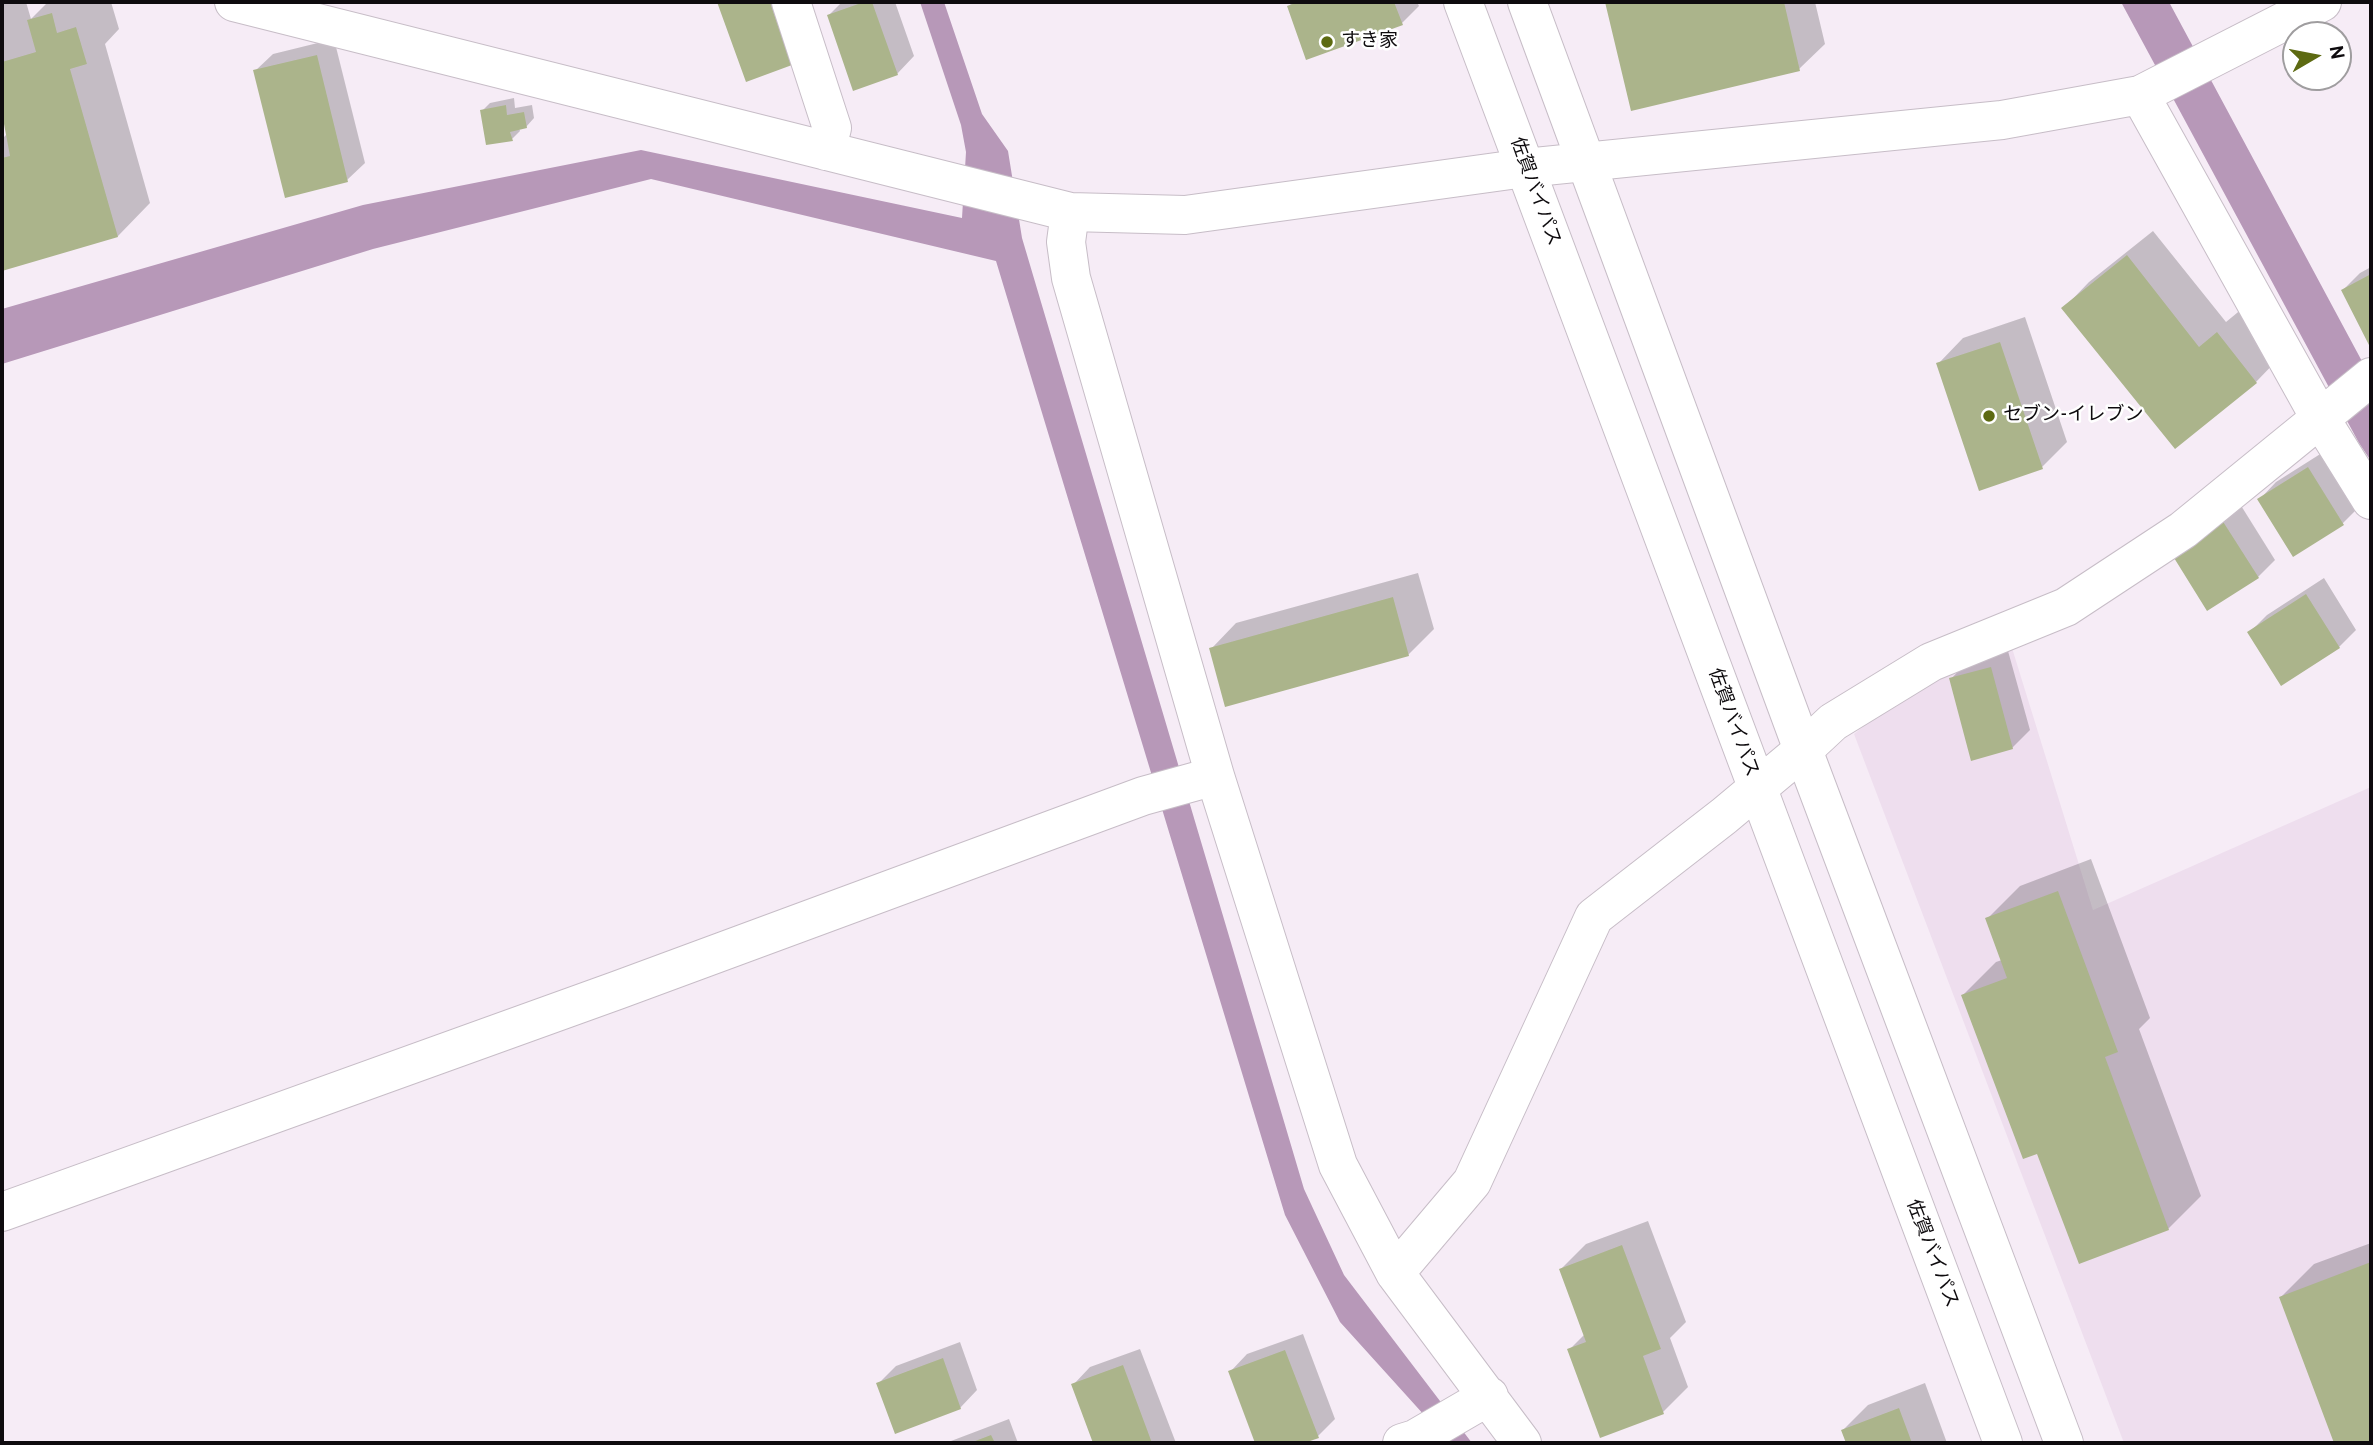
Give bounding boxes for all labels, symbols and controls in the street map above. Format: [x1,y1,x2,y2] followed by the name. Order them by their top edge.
[2282,21,2352,91] north arrow
[1341,31,1398,53] place label: すき家
[1319,34,1335,50] marker: すき家
[2323,44,2349,62] text: N
[1504,135,1564,249] street label: 佐賀バイパス
[2003,405,2144,427] place label: セブン-イレブン
[1981,408,1997,424] marker: セブン-イレブン
[1702,666,1762,780] street label: 佐賀バイパス
[1900,1197,1962,1311] street label: 佐賀バイパス

